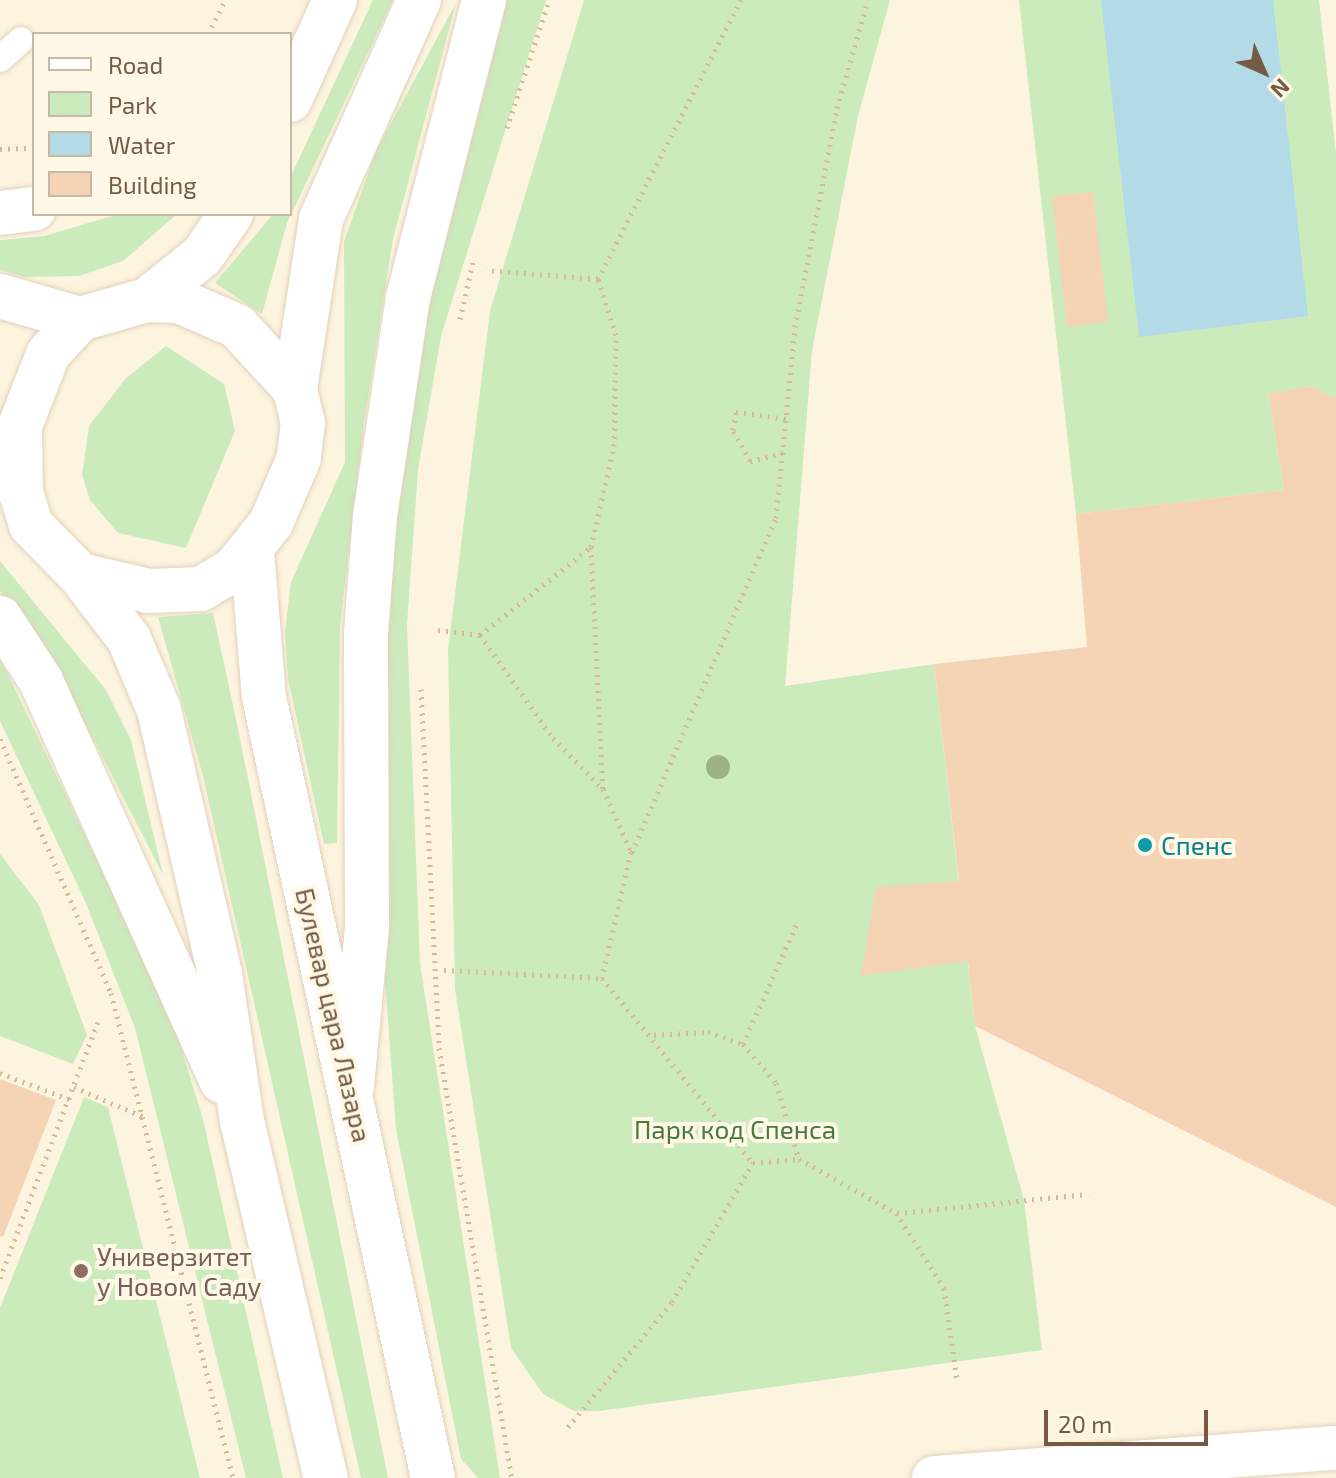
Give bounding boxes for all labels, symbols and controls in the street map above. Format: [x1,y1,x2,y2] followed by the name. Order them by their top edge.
[32,32,292,216] legend
[1224,32,1304,112] north arrow
[108,50,163,79] text: Road
[1266,74,1296,104] text: N
[108,90,157,119] text: Park
[108,130,175,159] text: Water
[108,170,197,199] text: Building
[1161,829,1233,861] place label: Спенс
[1136,836,1154,854] marker: Спенс
[290,885,378,1145] street label: Булевар цара Лазара
[634,1113,836,1145] park label: Парк код Спенса
[97,1240,261,1302] place label: Универзитет у Новом Саду
[72,1262,90,1280] marker: Универзитет у Новом Саду
[1048,1394,1212,1444] scale bar
[1058,1409,1112,1438] text: 20 m

